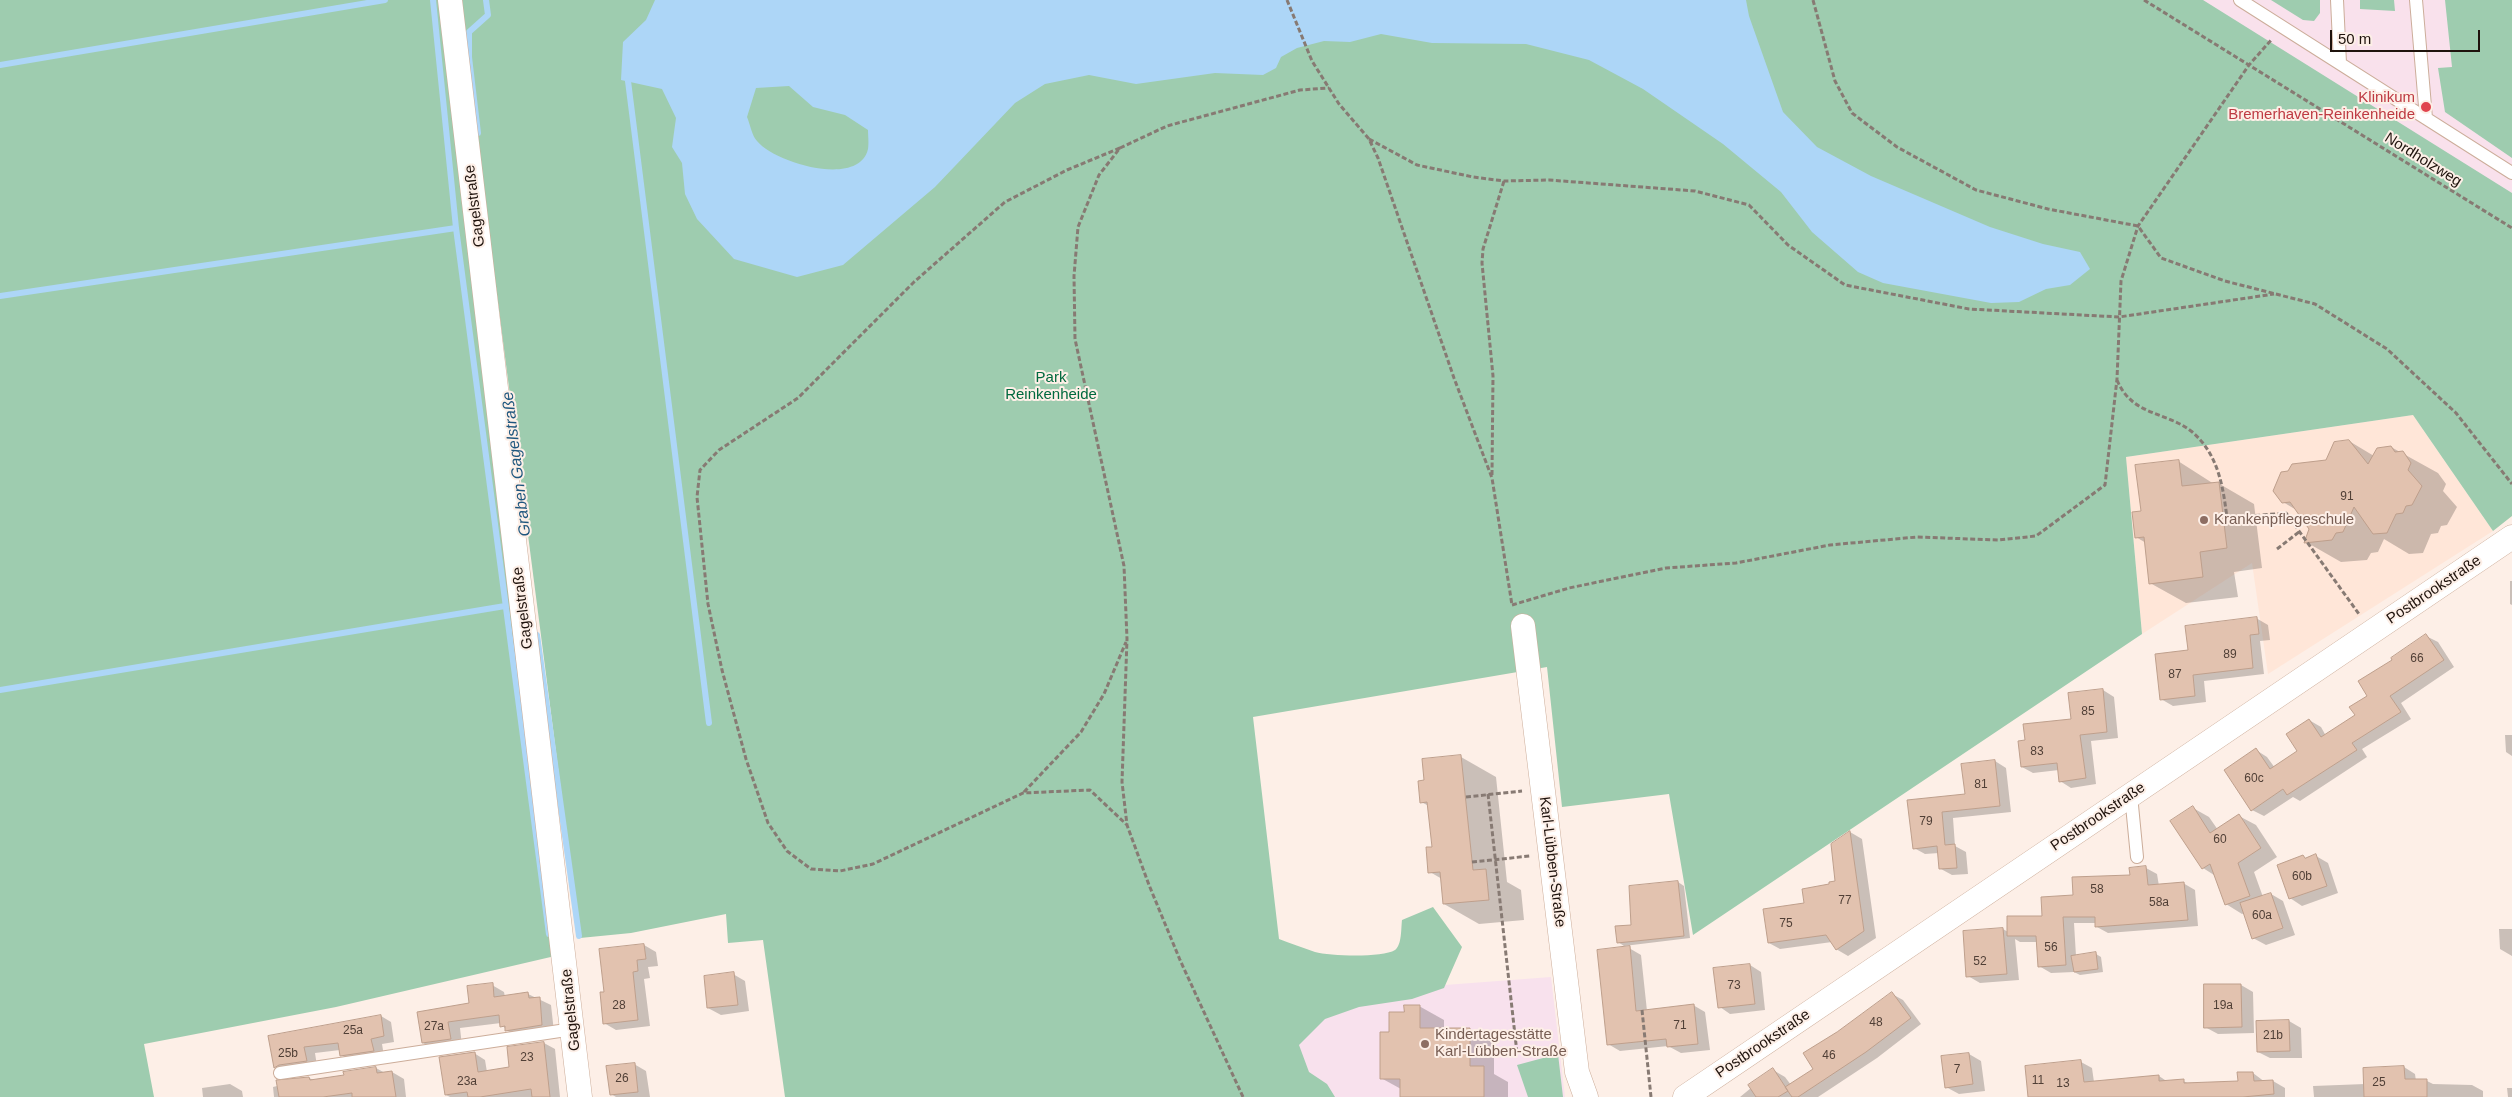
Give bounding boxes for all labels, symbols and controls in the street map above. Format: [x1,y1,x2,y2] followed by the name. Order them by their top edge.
[2332,20,2482,52] scale bar
[2338,30,2371,47] text: 50 m
[2228,89,2415,124] place label: Klinikum Bremerhaven-Reinkenheide
[2419,100,2433,114] marker: Klinikum Bremerhaven-Reinkenheide
[2381,129,2465,191] street label: Nordholzweg
[461,164,489,248] street label: Gagelstraße
[1005,369,1097,404] park label: Park Reinkenheide
[499,390,535,538] water label: Graben Gagelstraße
[2340,490,2354,504] house number: 91
[2214,511,2354,529] place label: Krankenpflegeschule
[2198,514,2210,526] marker: Krankenpflegeschule
[2383,552,2485,628] street label: Postbrookstraße
[509,566,537,650] street label: Gagelstraße
[2223,648,2237,662] house number: 89
[2410,652,2424,666] house number: 66
[2168,668,2182,682] house number: 87
[2081,705,2095,719] house number: 85
[2030,745,2044,759] house number: 83
[2244,772,2264,786] house number: 60c
[1974,778,1988,792] house number: 81
[2047,779,2149,855] street label: Postbrookstraße
[1535,796,1569,928] street label: Karl-Lübben-Straße
[1919,815,1933,829] house number: 79
[2213,833,2227,847] house number: 60
[2292,870,2312,884] house number: 60b
[2090,883,2104,897] house number: 58
[1838,894,1852,908] house number: 77
[2149,896,2169,910] house number: 58a
[2252,909,2272,923] house number: 60a
[1779,917,1793,931] house number: 75
[2044,941,2058,955] house number: 56
[1973,955,1987,969] house number: 52
[558,968,584,1052] street label: Gagelstraße
[1727,979,1741,993] house number: 73
[612,999,626,1013] house number: 28
[2213,999,2233,1013] house number: 19a
[1712,1006,1814,1082] street label: Postbrookstraße
[1869,1016,1883,1030] house number: 48
[1673,1019,1687,1033] house number: 71
[424,1020,444,1034] house number: 27a
[343,1024,363,1038] house number: 25a
[1435,1026,1567,1061] place label: Kindertagesstätte Karl-Lübben-Straße
[2263,1029,2283,1043] house number: 21b
[1419,1038,1431,1050] marker: Kindertagesstätte Karl-Lübben-Straße
[278,1047,298,1061] house number: 25b
[1822,1049,1836,1063] house number: 46
[520,1051,534,1065] house number: 23
[1954,1063,1960,1077] house number: 7
[615,1072,629,1086] house number: 26
[2032,1074,2044,1088] house number: 11
[457,1075,477,1089] house number: 23a
[2372,1076,2386,1090] house number: 25
[2056,1077,2070,1091] house number: 13

